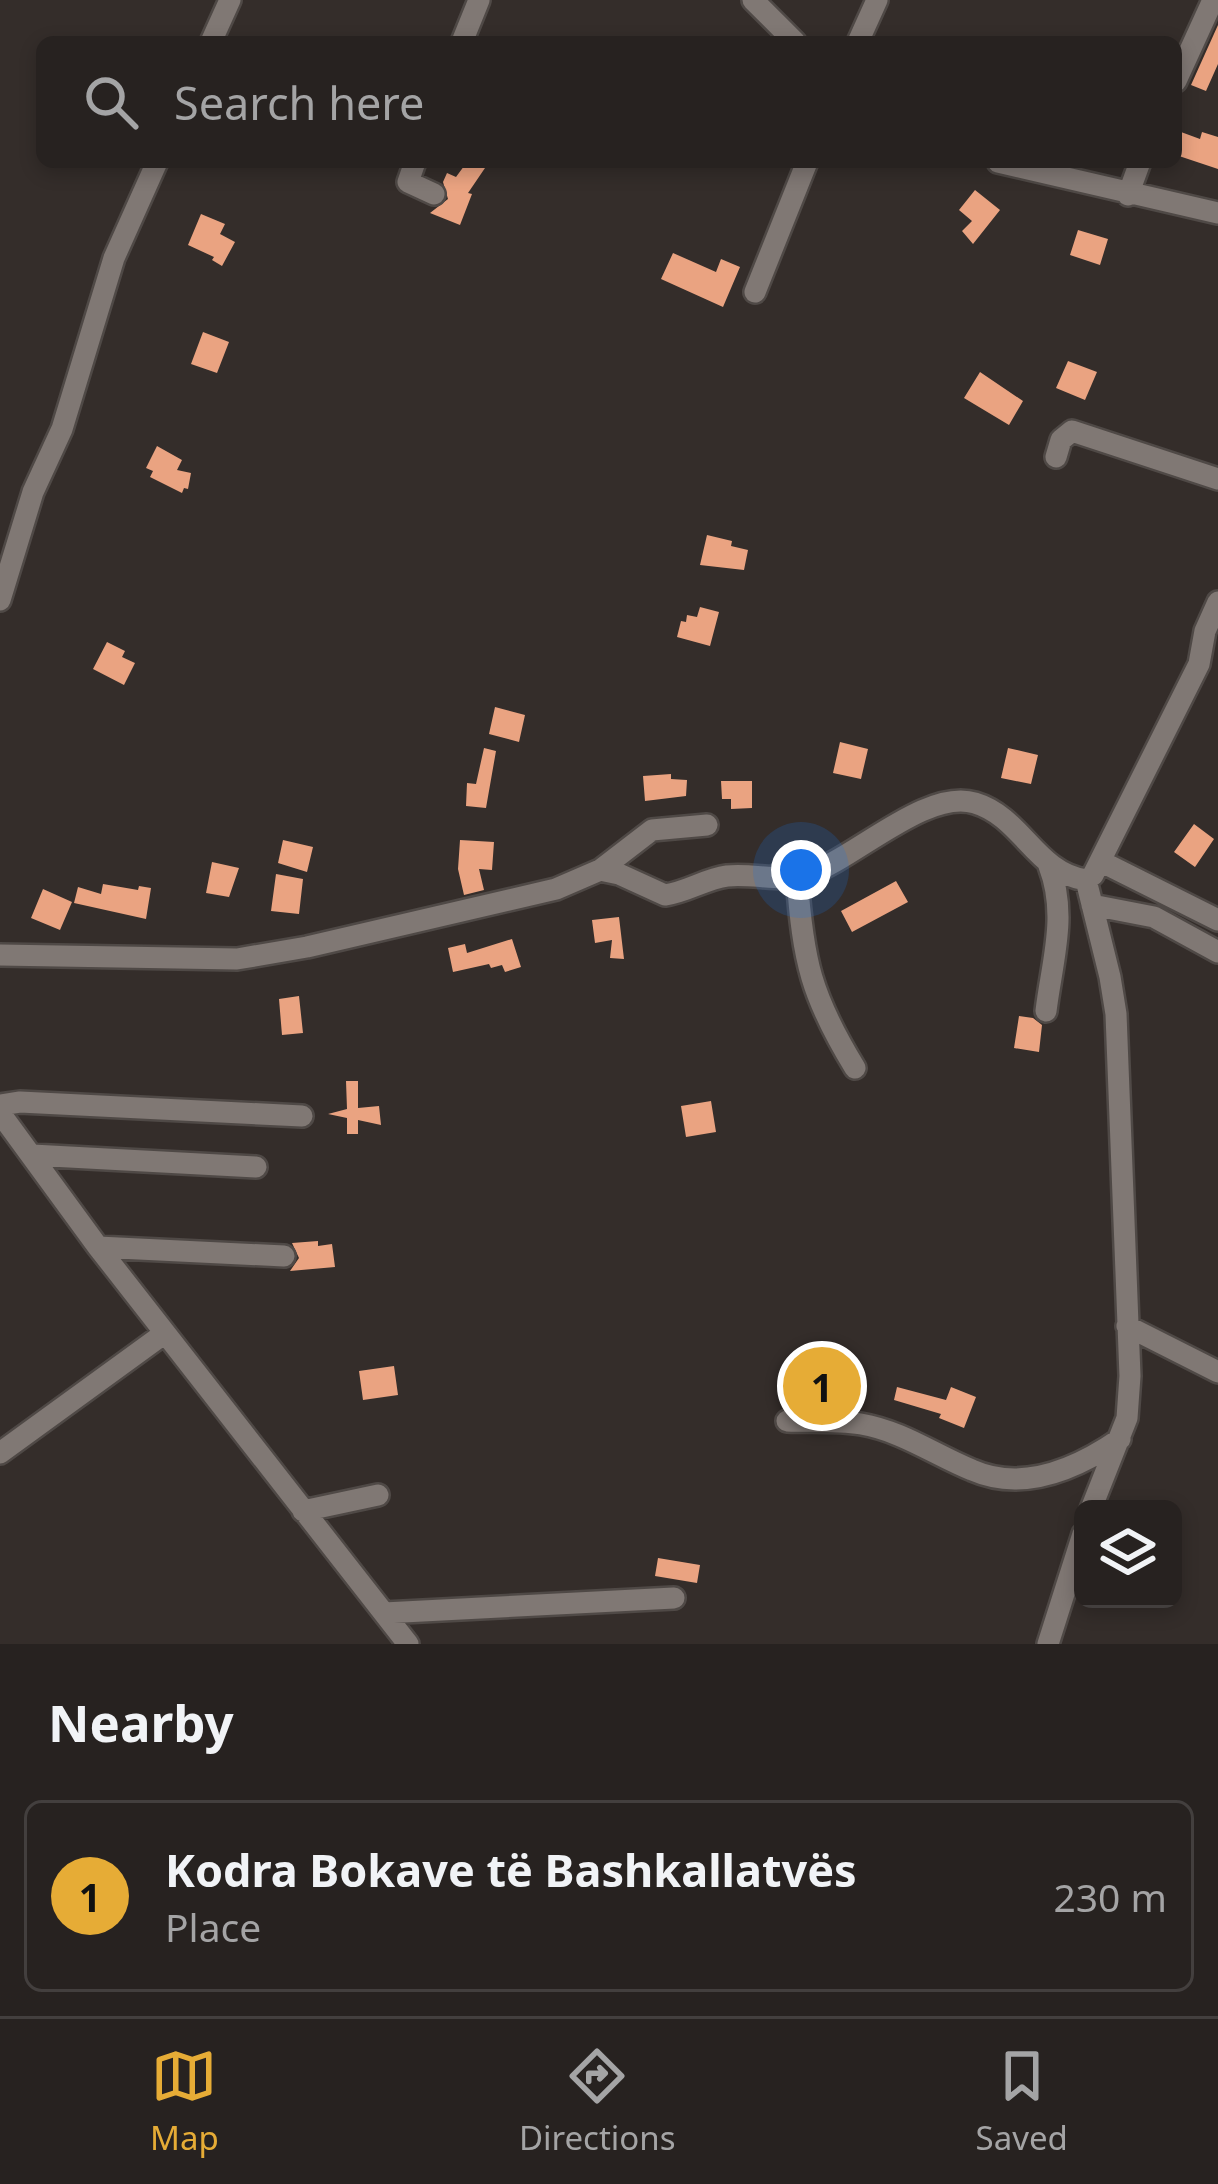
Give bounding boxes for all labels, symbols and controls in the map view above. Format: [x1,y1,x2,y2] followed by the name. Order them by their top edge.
[36,36,1182,168] search box
[78,69,144,135] icon: search
[174,72,424,133] text: Search here
[771,840,831,900] your location
[783,1341,861,1431] pin: 1
[1074,1500,1182,1608] map controls
[1074,1500,1182,1608] button: layers
[48,1687,234,1757] text: Nearby
[165,1839,857,1900] text: Kodra Bokave të Bashkallatvës
[79,1870,101,1923] text: 1
[1053,1870,1167,1923] text: 230 m
[165,1900,261,1953] text: Place
[150,2043,219,2160] tab: Map
[519,2043,676,2160] tab: Directions
[976,2043,1068,2160] tab: Saved

